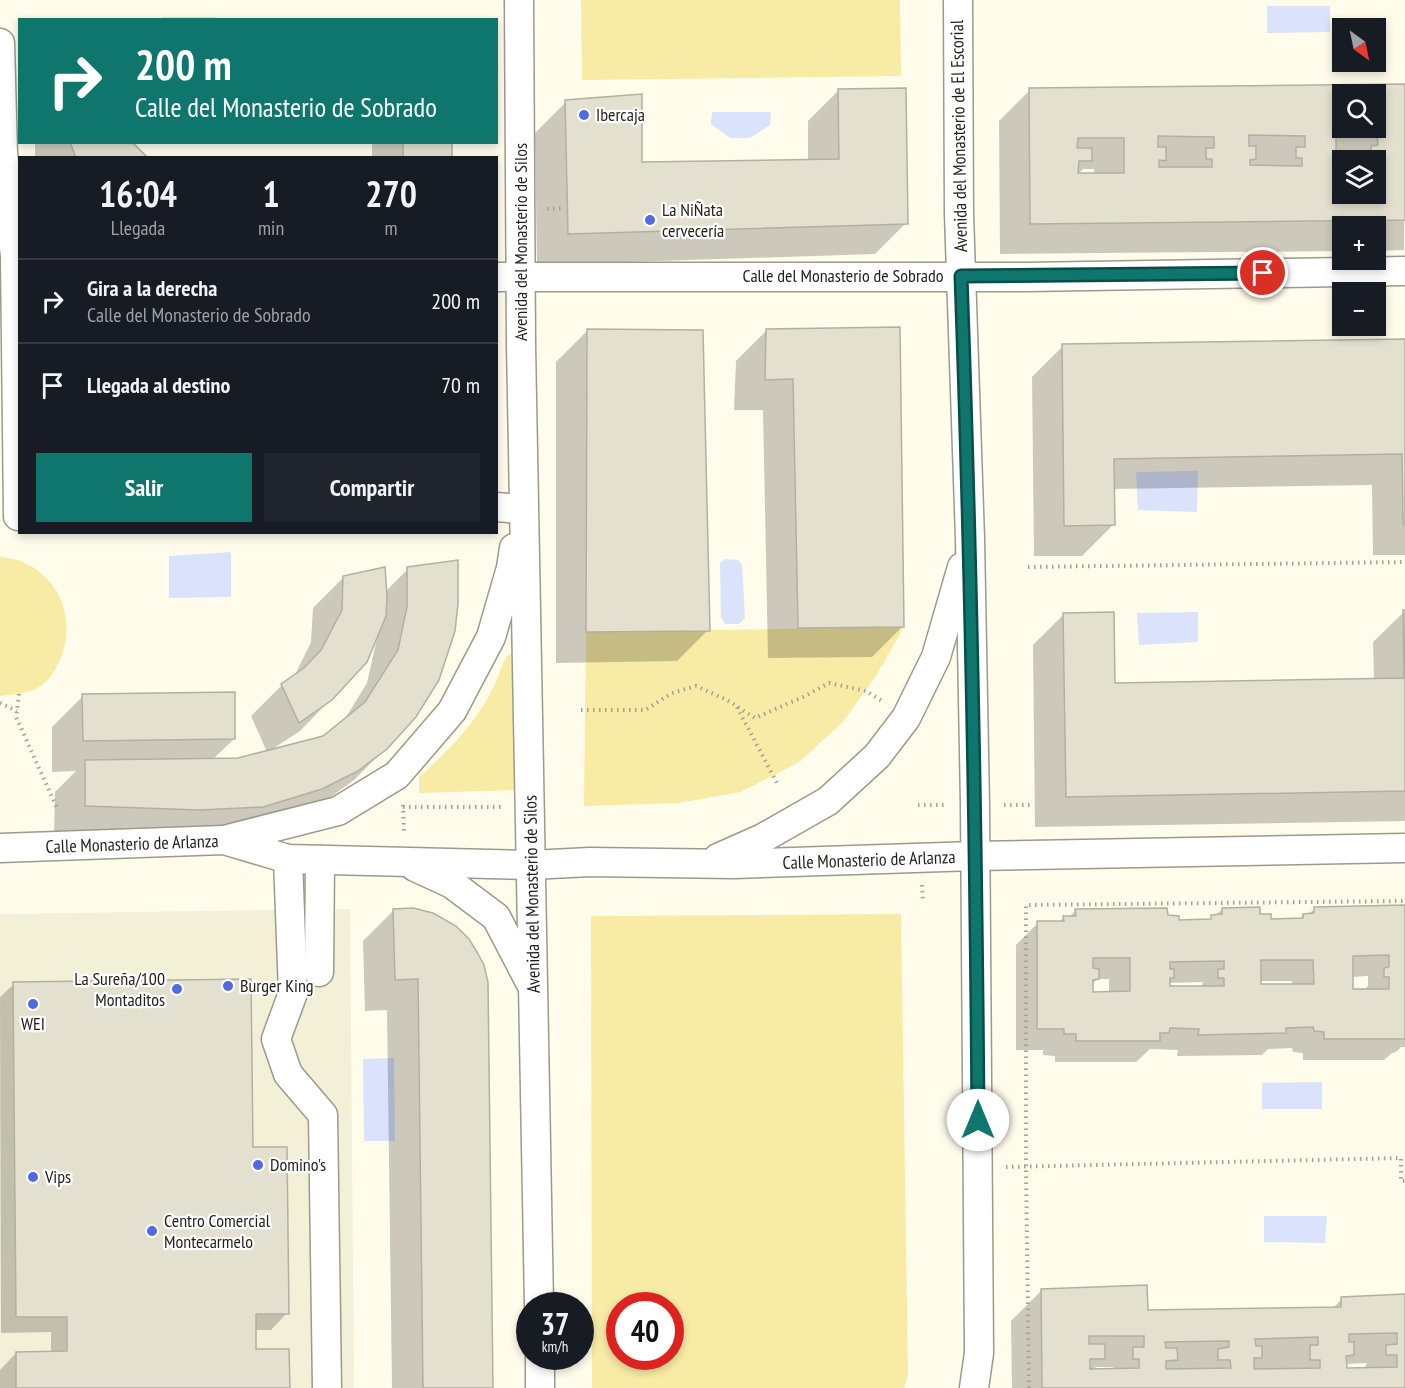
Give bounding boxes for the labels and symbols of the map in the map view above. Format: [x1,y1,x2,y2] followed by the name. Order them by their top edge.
[1332,18,1386,72] north arrow
[945,19,972,252] street label: Avenida del Monasterio de El Escorial
[596,103,645,126] place label: Ibercaja
[577,108,591,122] marker: Ibercaja
[509,143,532,341] street label: Avenida del Monasterio de Silos
[662,198,724,242] place label: La NiÑata cervecería
[643,213,657,227] marker: La NiÑata cervecería
[1237,247,1288,298] pin
[742,264,944,287] street label: Calle del Monasterio de Sobrado
[518,795,545,993] street label: Avenida del Monasterio de Silos
[45,829,219,858] street label: Calle Monasterio de Arlanza
[782,845,956,874] street label: Calle Monasterio de Arlanza
[74,967,165,1011] place label: La Sureña/100 Montaditos
[240,974,314,997] place label: Burger King
[221,979,235,993] marker: Burger King
[170,982,184,996] marker: La Sureña/100 Montaditos
[26,997,40,1011] marker: WEI
[21,1012,45,1035] place label: WEI
[946,1088,1010,1152] position arrow
[270,1153,326,1176] place label: Domino's
[251,1158,265,1172] marker: Domino's
[44,1165,71,1188] place label: Vips
[26,1170,40,1184] marker: Vips
[164,1209,271,1253] place label: Centro Comercial Montecarmelo
[145,1224,159,1238] marker: Centro Comercial Montecarmelo
[606,1292,684,1370] speed limit sign: 40

